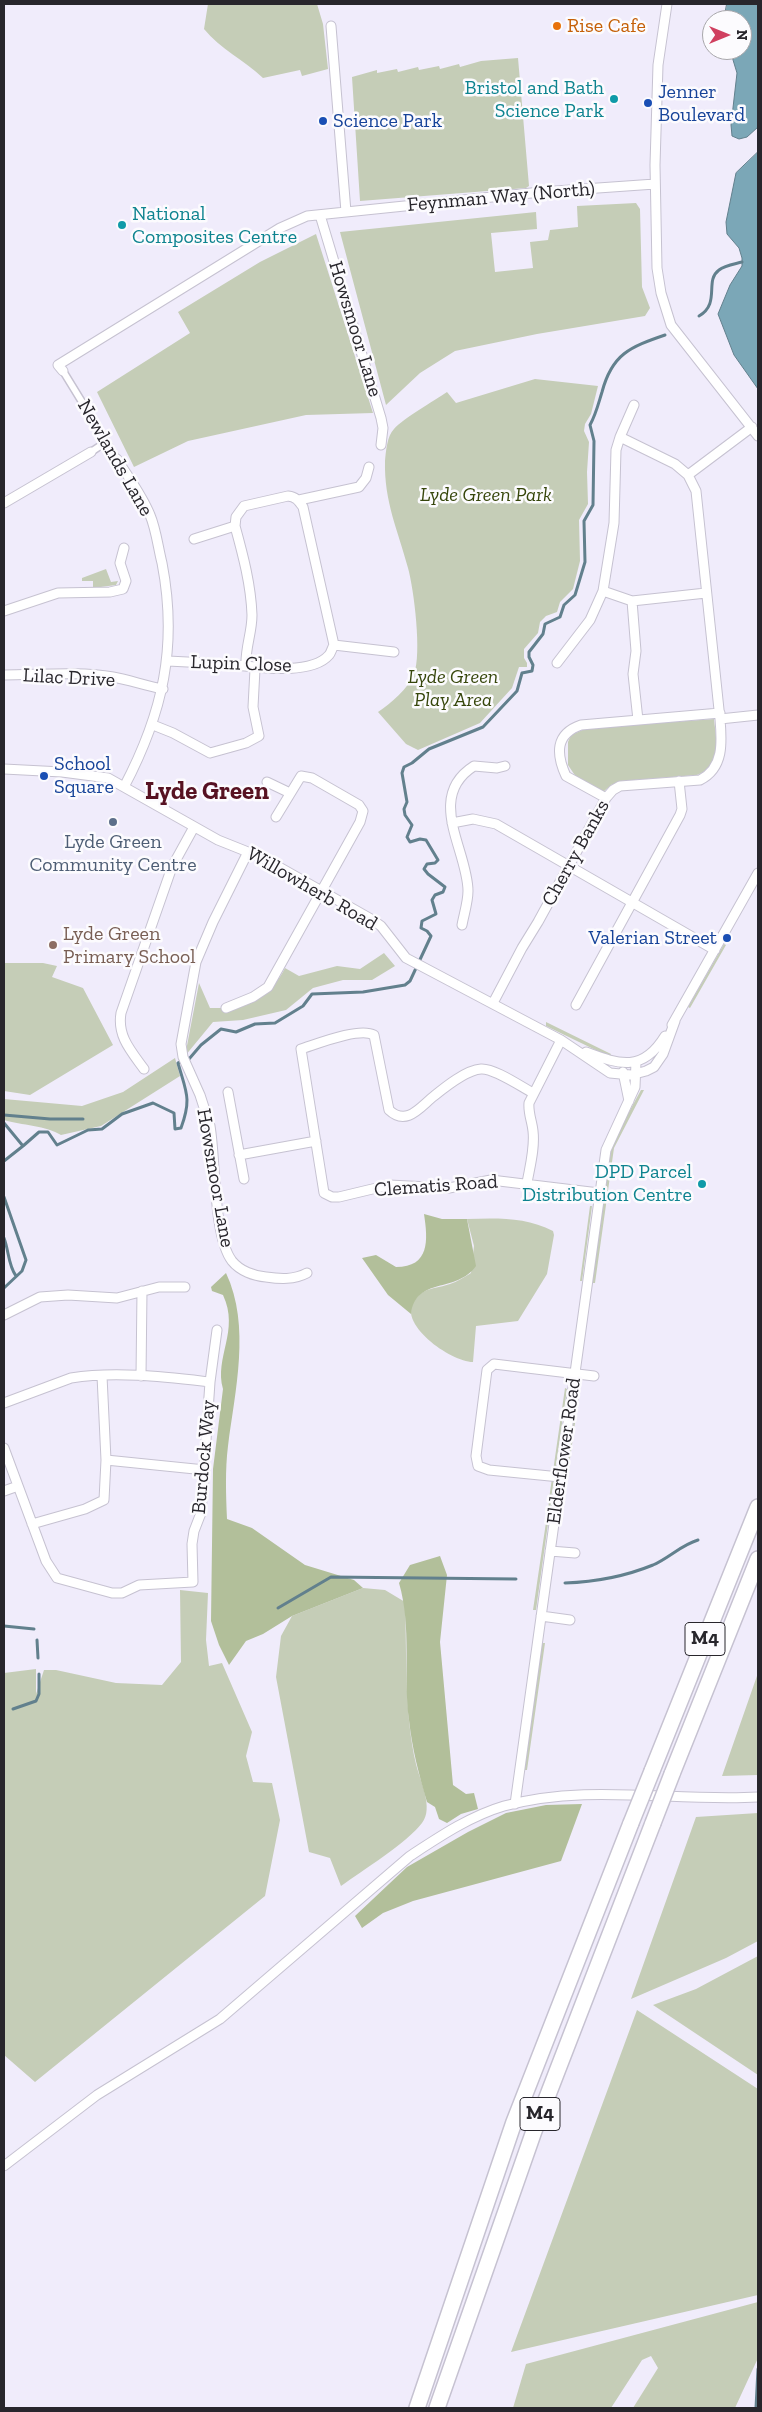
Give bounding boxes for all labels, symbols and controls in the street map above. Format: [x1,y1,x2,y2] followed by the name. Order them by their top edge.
[702,10,752,60] north arrow
[567,14,646,38] place label: Rise Cafe
[551,20,563,32] marker: Rise Cafe
[733,30,750,40] text: N
[465,76,604,123] place label: Bristol and Bath Science Park
[658,80,745,127] place label: Jenner Boulevard
[608,93,620,105] marker: Bristol and Bath Science Park
[642,97,654,109] marker: Jenner Boulevard
[333,109,442,133] place label: Science Park
[317,115,329,127] marker: Science Park
[406,177,596,217] street label: Feynman Way (North)
[132,202,297,249] place label: National Composites Centre
[116,219,128,231] marker: National Composites Centre
[323,258,387,400] street label: Howsmoor Lane
[72,395,158,521] street label: Newlands Lane
[420,483,552,507] park label: Lyde Green Park
[190,650,292,678] street label: Lupin Close
[22,664,116,692] street label: Lilac Drive
[408,665,498,712] park label: Lyde Green Play Area
[54,752,114,799] place label: School Square
[38,770,50,782] marker: School Square
[145,777,269,807] district label: Lyde Green
[537,796,615,910] street label: Cherry Banks
[107,816,119,828] marker: Lyde Green Community Centre
[29,830,197,877] place label: Lyde Green Community Centre
[242,842,382,936] street label: Willowherb Road
[63,922,195,969] place label: Lyde Green Primary School
[589,926,717,950] place label: Valerian Street
[721,932,733,944] marker: Valerian Street
[47,939,59,951] marker: Lyde Green Primary School
[191,1107,239,1249] street label: Howsmoor Lane
[522,1160,692,1207] place label: DPD Parcel Distribution Centre
[373,1170,499,1202] street label: Clematis Road
[696,1178,708,1190] marker: DPD Parcel Distribution Centre
[542,1376,586,1526] street label: Elderflower Road
[187,1399,221,1515] street label: Burdock Way
[685,1622,725,1656] road number: M4
[520,2098,560,2130] road number: M4

